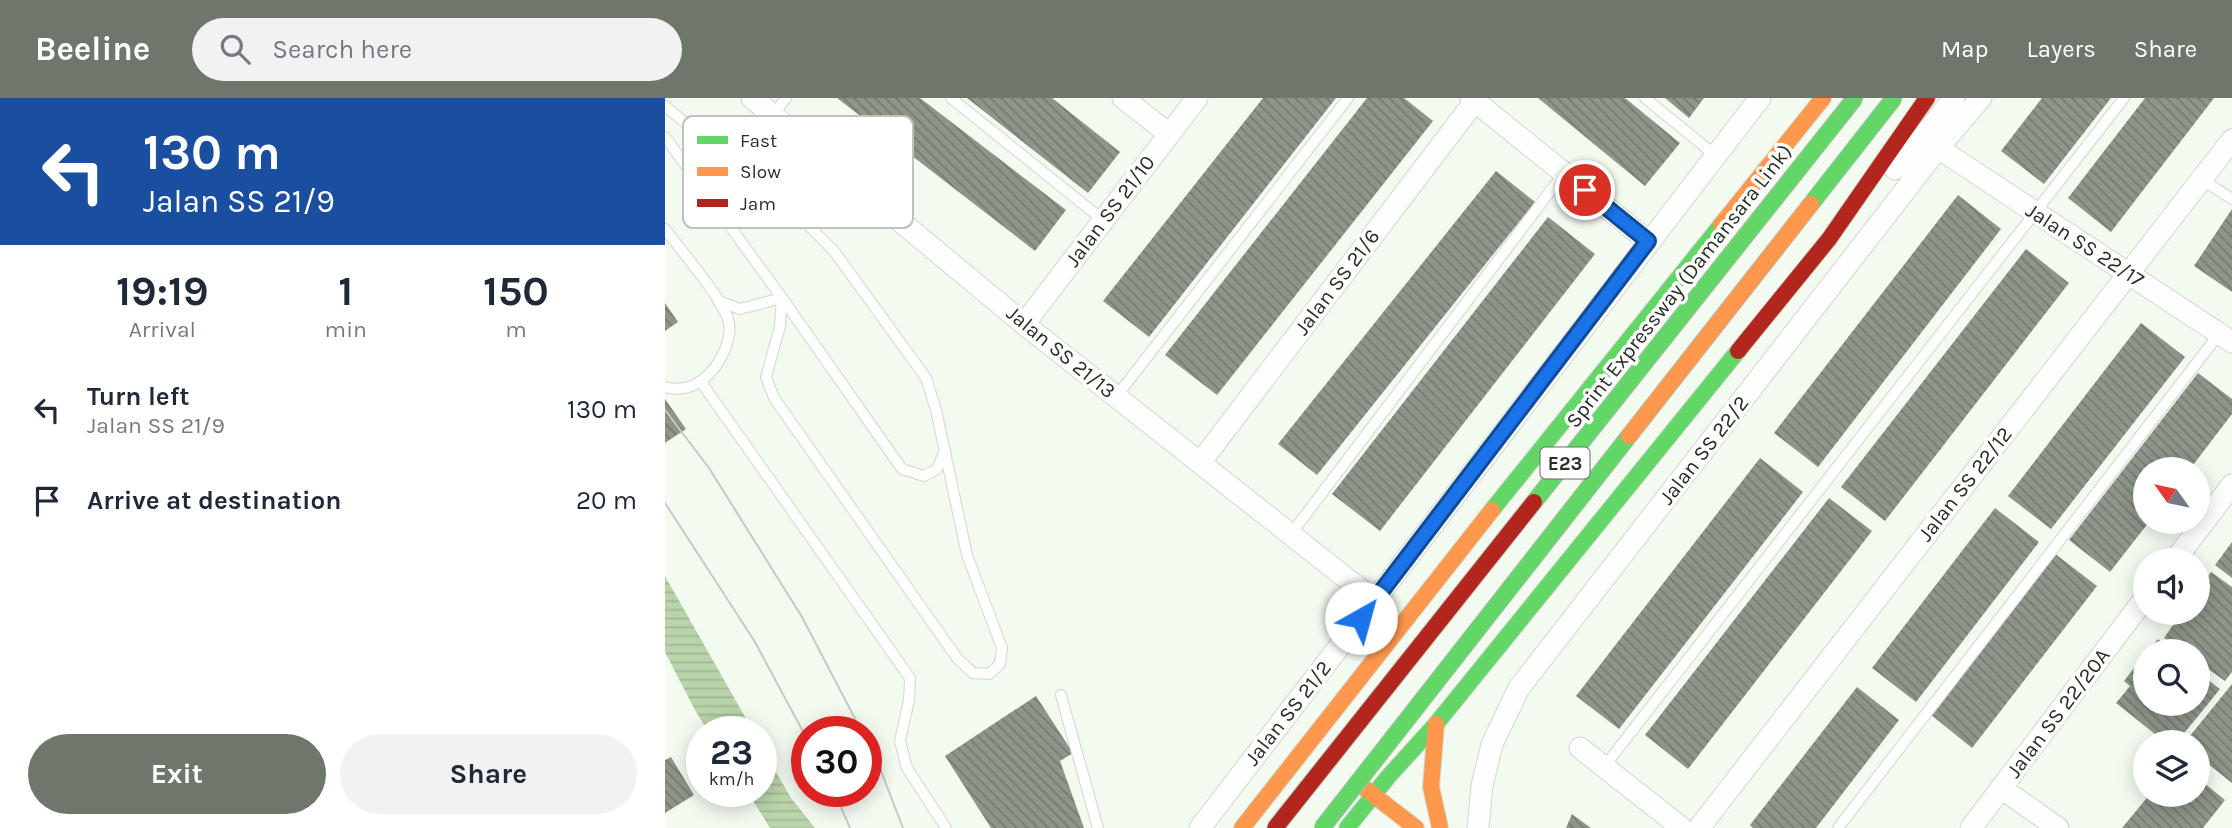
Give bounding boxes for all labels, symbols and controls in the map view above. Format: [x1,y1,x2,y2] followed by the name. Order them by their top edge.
[192,18,682,81] search box
[35,30,150,68] text: Beeline
[216,30,254,68] icon: search
[272,34,412,65] text: Search here
[1941,35,1989,63] text: Map
[2027,35,2096,63] text: Layers
[2134,35,2197,63] text: Share
[683,116,913,228] legend
[143,124,281,181] text: 130 m
[28,126,119,217] icon: left
[740,130,777,152] text: Fast
[1561,140,1797,432] street label: Sprint Expressway (Damansara Link)
[1060,151,1160,271] street label: Jalan SS 21/10
[1555,160,1615,220] pin
[740,161,781,183] text: Slow
[1566,171,1604,209] icon: arrive
[143,183,335,220] text: Jalan SS 21/9
[740,193,776,215] text: Jam
[2022,198,2149,292] street label: Jalan SS 22/17
[1290,225,1384,339] street label: Jalan SS 21/6
[116,266,209,316] text: 19:19
[338,266,353,316] text: 1
[483,266,549,316] text: 150
[1002,301,1120,403] street label: Jalan SS 21/13
[129,316,196,343] text: Arrival
[325,316,367,343] text: min
[505,316,527,343] text: m
[87,381,189,412] text: Turn left
[28,391,66,429] icon: left
[1654,391,1754,509] street label: Jalan SS 22/2
[567,394,637,425] text: 130 m
[87,412,225,439] text: Jalan SS 21/9
[1913,422,2017,546] street label: Jalan SS 22/12
[1541,448,1590,478] road number: E23
[2133,457,2210,534] north arrow
[2133,457,2210,807] map controls
[28,482,66,520] icon: arrive
[87,485,341,516] text: Arrive at destination
[576,485,637,516] text: 20 m
[2133,548,2210,625] button: sound
[1324,581,1398,655] position arrow
[2133,639,2210,716] button: search
[2002,644,2114,782] street label: Jalan SS 22/20A
[1240,656,1336,770] street label: Jalan SS 21/2
[791,716,882,807] speed limit sign: 30
[2133,730,2210,807] button: layers
[710,732,753,773] text: 23
[28,734,326,814] button: Exit
[340,734,637,814] button: Share
[709,768,754,790] text: km/h

